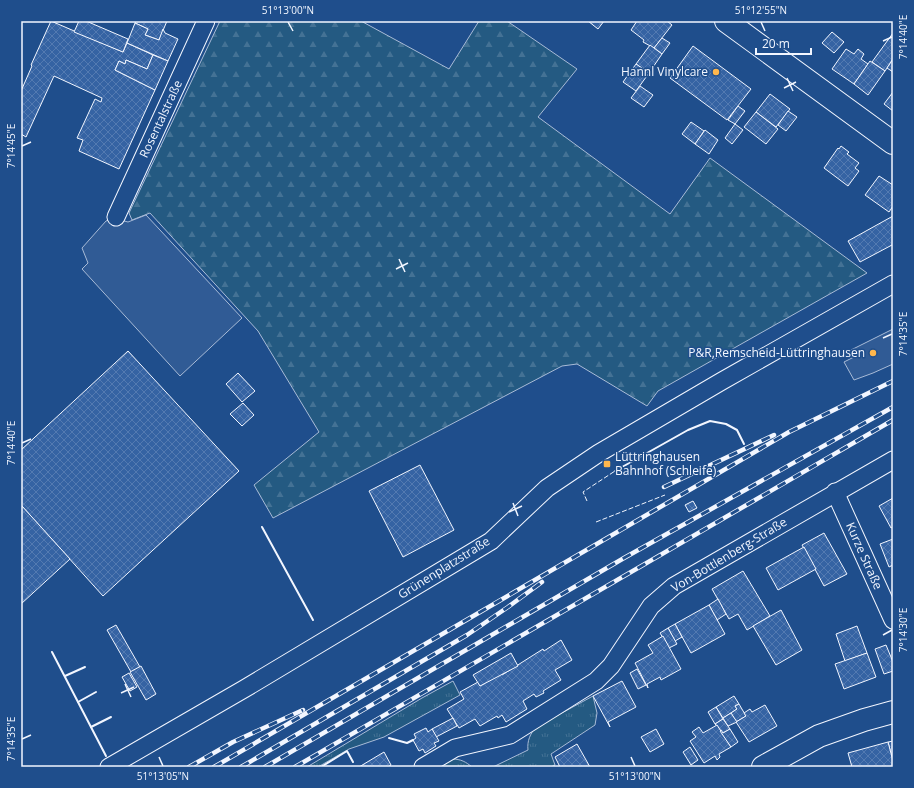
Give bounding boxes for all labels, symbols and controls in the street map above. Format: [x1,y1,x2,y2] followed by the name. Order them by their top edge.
[262,3,314,17] text: 51°13'00"N
[735,3,787,17] text: 51°12'55"N
[896,15,910,59] text: 7°14'40"E
[756,30,811,56] scale bar
[762,35,790,52] text: 20 m
[621,63,708,80] place label: Hannl Vinylcare
[711,67,721,77] marker: Hannl Vinylcare
[135,77,186,161] street label: Rosentalstraße
[4,124,18,168] text: 7°14'45"E
[896,312,910,356] text: 7°14'35"E
[688,344,865,361] place label: P&R,Remscheid-Lüttringhausen
[868,348,878,358] marker: P&R,Remscheid-Lüttringhausen
[4,421,18,465] text: 7°14'40"E
[615,448,717,479] place label: Lüttringhausen Bahnhof (Schleife)
[602,459,612,469] marker: Lüttringhausen Bahnhof (Schleife)
[668,513,790,596] street label: Von-Bottlenberg-Straße
[842,520,887,592] street label: Kurze Straße
[395,532,493,603] street label: Grünenplatzstraße
[896,608,910,652] text: 7°14'30"E
[4,717,18,761] text: 7°14'35"E
[137,769,189,783] text: 51°13'05"N
[609,769,661,783] text: 51°13'00"N

